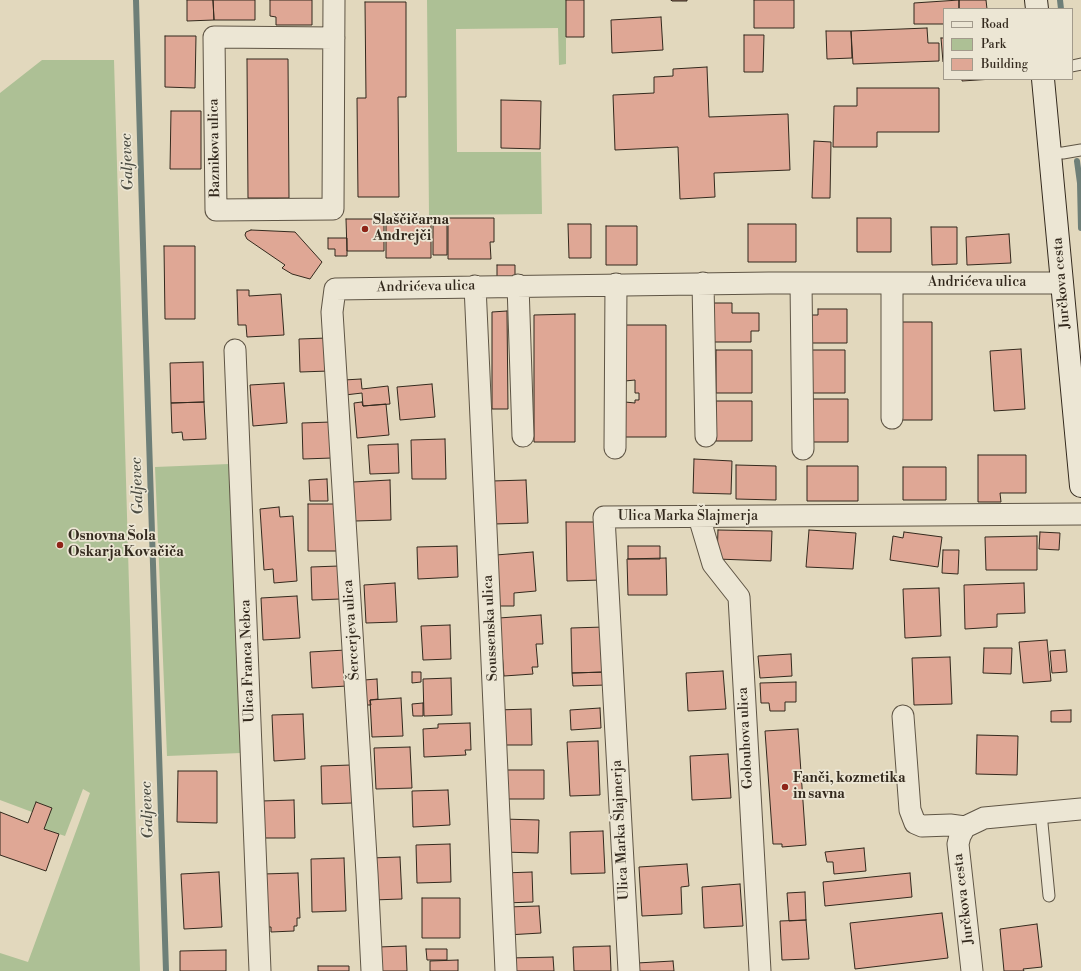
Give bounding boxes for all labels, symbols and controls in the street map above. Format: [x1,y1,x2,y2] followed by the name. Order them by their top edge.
[943,8,1073,80] legend
[981,17,1009,32] text: Road
[981,37,1006,52] text: Park
[981,57,1028,72] text: Building
[206,98,224,198] street label: Baznikova ulica
[118,133,138,191] water label: Galjevec
[373,213,449,246] place label: Slaščičarna Andrejči
[360,224,370,234] marker: Slaščičarna Andrejči
[1050,237,1074,329] street label: Jurčkova cesta
[928,275,1026,291] street label: Andrićeva ulica
[377,278,475,296] street label: Andrićeva ulica
[128,457,148,515] water label: Galjevec
[618,509,758,525] street label: Ulica Marka Šlajmerja
[68,529,184,562] place label: Osnovna Šola Oskarja Kovačiča
[55,540,65,550] marker: Osnovna Šola Oskarja Kovačiča
[480,574,502,682] street label: Soussenska ulica
[340,579,364,681] street label: Šercerjeva ulica
[237,599,259,723] street label: Ulica Franca Nebca
[735,687,757,789] street label: Golouhova ulica
[609,759,633,901] street label: Ulica Marka Šlajmerja
[793,771,906,804] place label: Fanči, kozmetika in savna
[138,781,158,839] water label: Galjevec
[780,782,790,792] marker: Fanči, kozmetika in savna
[950,853,978,945] street label: Jurčkova cesta

